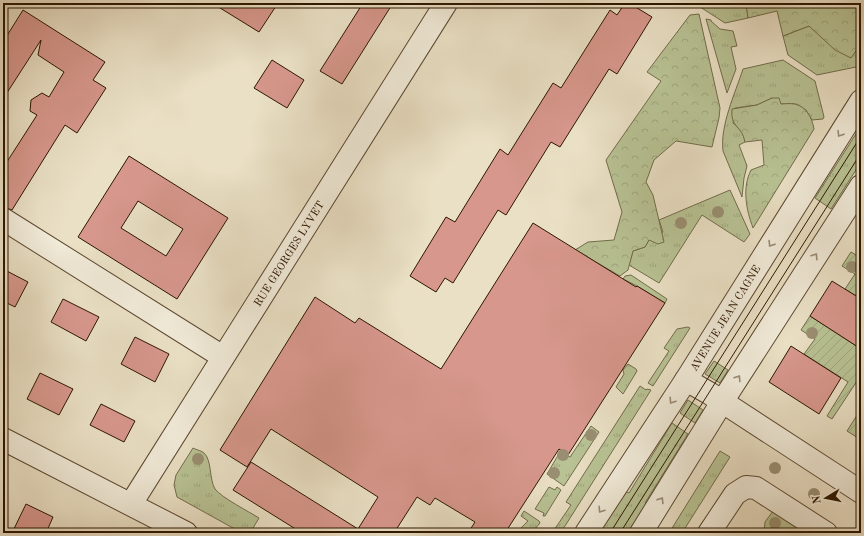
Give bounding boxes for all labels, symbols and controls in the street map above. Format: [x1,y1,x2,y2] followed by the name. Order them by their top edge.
[838,130,845,137] one-way arrow
[253,200,327,309] street label: RUE GEORGES LYVET
[769,240,776,247] one-way arrow
[811,254,818,261] one-way arrow
[689,264,763,374] street label: AVENUE JEAN CAGNE
[733,375,740,382] one-way arrow
[669,397,677,404] one-way arrow
[806,478,846,518] north arrow
[811,494,824,505] text: N
[657,497,664,504] one-way arrow
[598,506,606,513] one-way arrow

